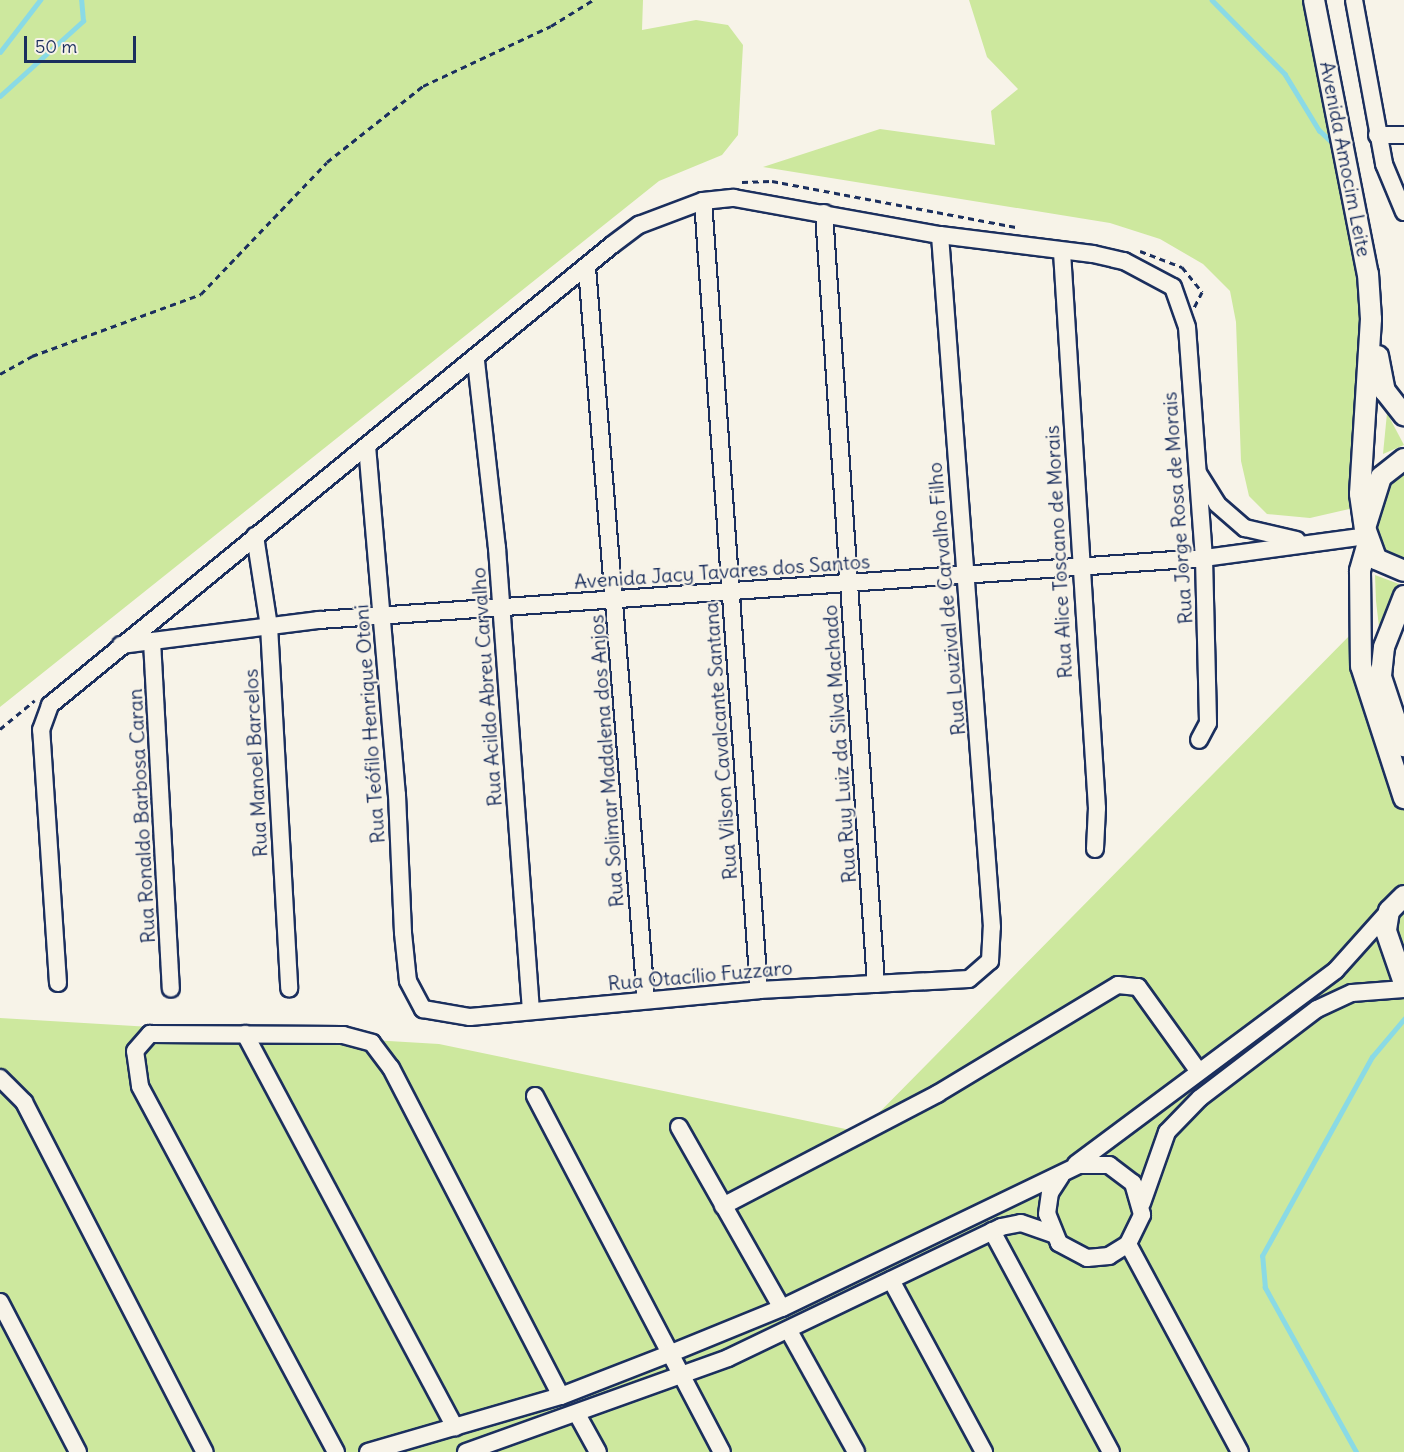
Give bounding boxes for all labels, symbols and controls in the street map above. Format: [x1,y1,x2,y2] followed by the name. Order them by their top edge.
[27,24,140,62] scale bar
[35,35,77,58] text: 50 m
[1315,59,1377,259] street label: Avenida Amocim Leite
[1157,391,1197,625] street label: Rua Jorge Rosa de Morais
[1039,425,1077,679] street label: Rua Alice Toscano de Morais
[922,461,970,737] street label: Rua Louzival de Carvalho Filho
[573,549,871,593] street label: Avenida Jacy Tavares dos Santos
[466,567,506,807] street label: Rua Acildo Abreu Carvalho
[698,601,742,881] street label: Rua Vilson Cavalcante Santana
[349,604,389,844] street label: Rua Teófilo Henrique Otoni
[817,604,861,884] street label: Rua Ruy Luiz da Silva Machado
[584,614,628,908] street label: Rua Solimar Madalena dos Anjos
[238,668,272,858] street label: Rua Manoel Barcelos
[122,688,160,944] street label: Rua Ronaldo Barbosa Caran
[607,955,793,995] street label: Rua Otacílio Fuzzaro

